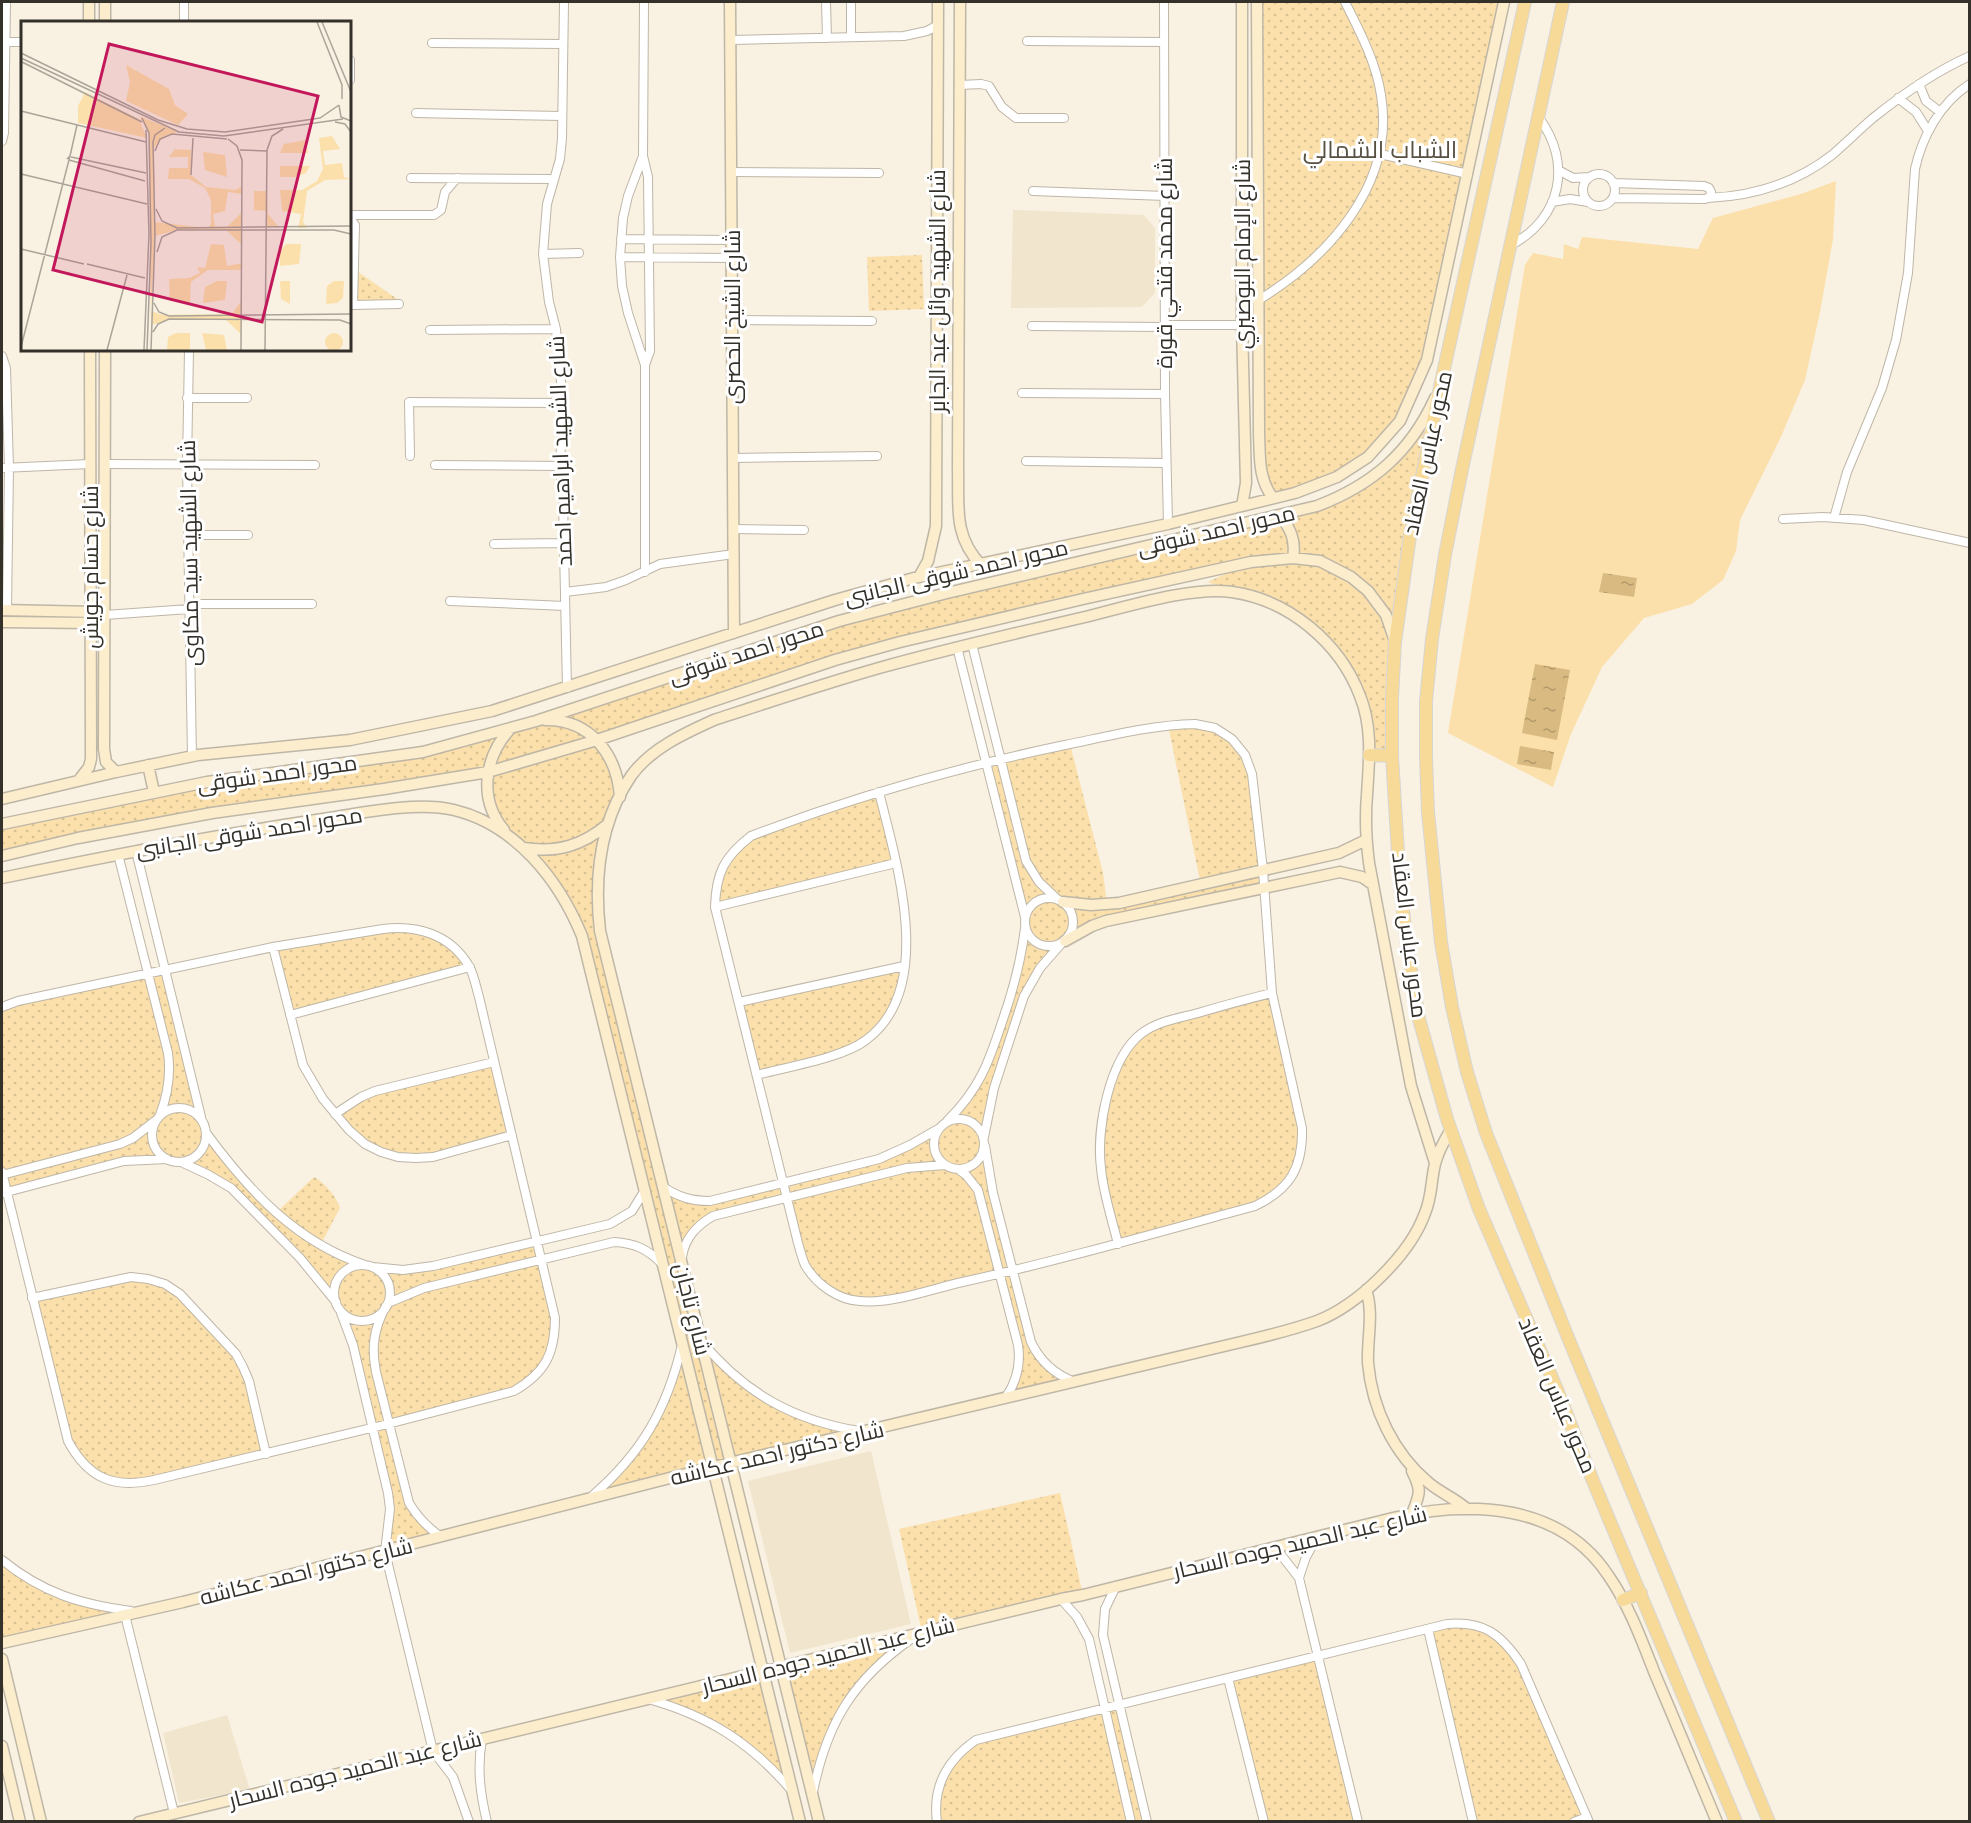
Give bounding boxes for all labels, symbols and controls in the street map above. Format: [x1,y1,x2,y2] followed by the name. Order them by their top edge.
[21,21,351,351] inset map
[1303,134,1457,169] district label: الشباب الشمالي
[1150,158,1181,368] street label: شارع محمد فتحي قورة
[1228,159,1259,349] street label: شارع الإمام البوصيري
[923,169,952,415] street label: شارع الشهيد وائل عبد الجابر
[718,230,747,404] street label: شارع الشيخ الحصرى
[542,335,580,567] street label: شارع الشهيد ابراهيم احمد
[1396,368,1458,538] street label: محور عباس العقاد
[173,440,206,666] street label: شارع الشهيد سيد مكاوى
[76,485,106,649] street label: شارع حسام جويش
[1134,498,1298,562] street label: محور احمد شوقى
[841,533,1071,611] street label: محور احمد شوقى الجانبى
[665,614,827,690] street label: محور احمد شوقى
[195,748,359,798] street label: محور احمد شوقى
[134,800,364,864] street label: محور احمد شوقى الجانبى
[1386,850,1434,1020] street label: محور عباس العقاد
[667,1260,718,1358] street label: شارع تاجان
[1512,1313,1604,1477] street label: محور عباس العقاد
[667,1415,887,1492] street label: شارع دكتور احمد عكاشه
[1168,1499,1430,1586] street label: شارع عبد الحميد جوده السحار
[197,1531,416,1612] street label: شارع دكتور احمد عكاشه
[697,1610,958,1701] street label: شارع عبد الحميد جوده السحار
[224,1724,485,1815] street label: شارع عبد الحميد جوده السحار

